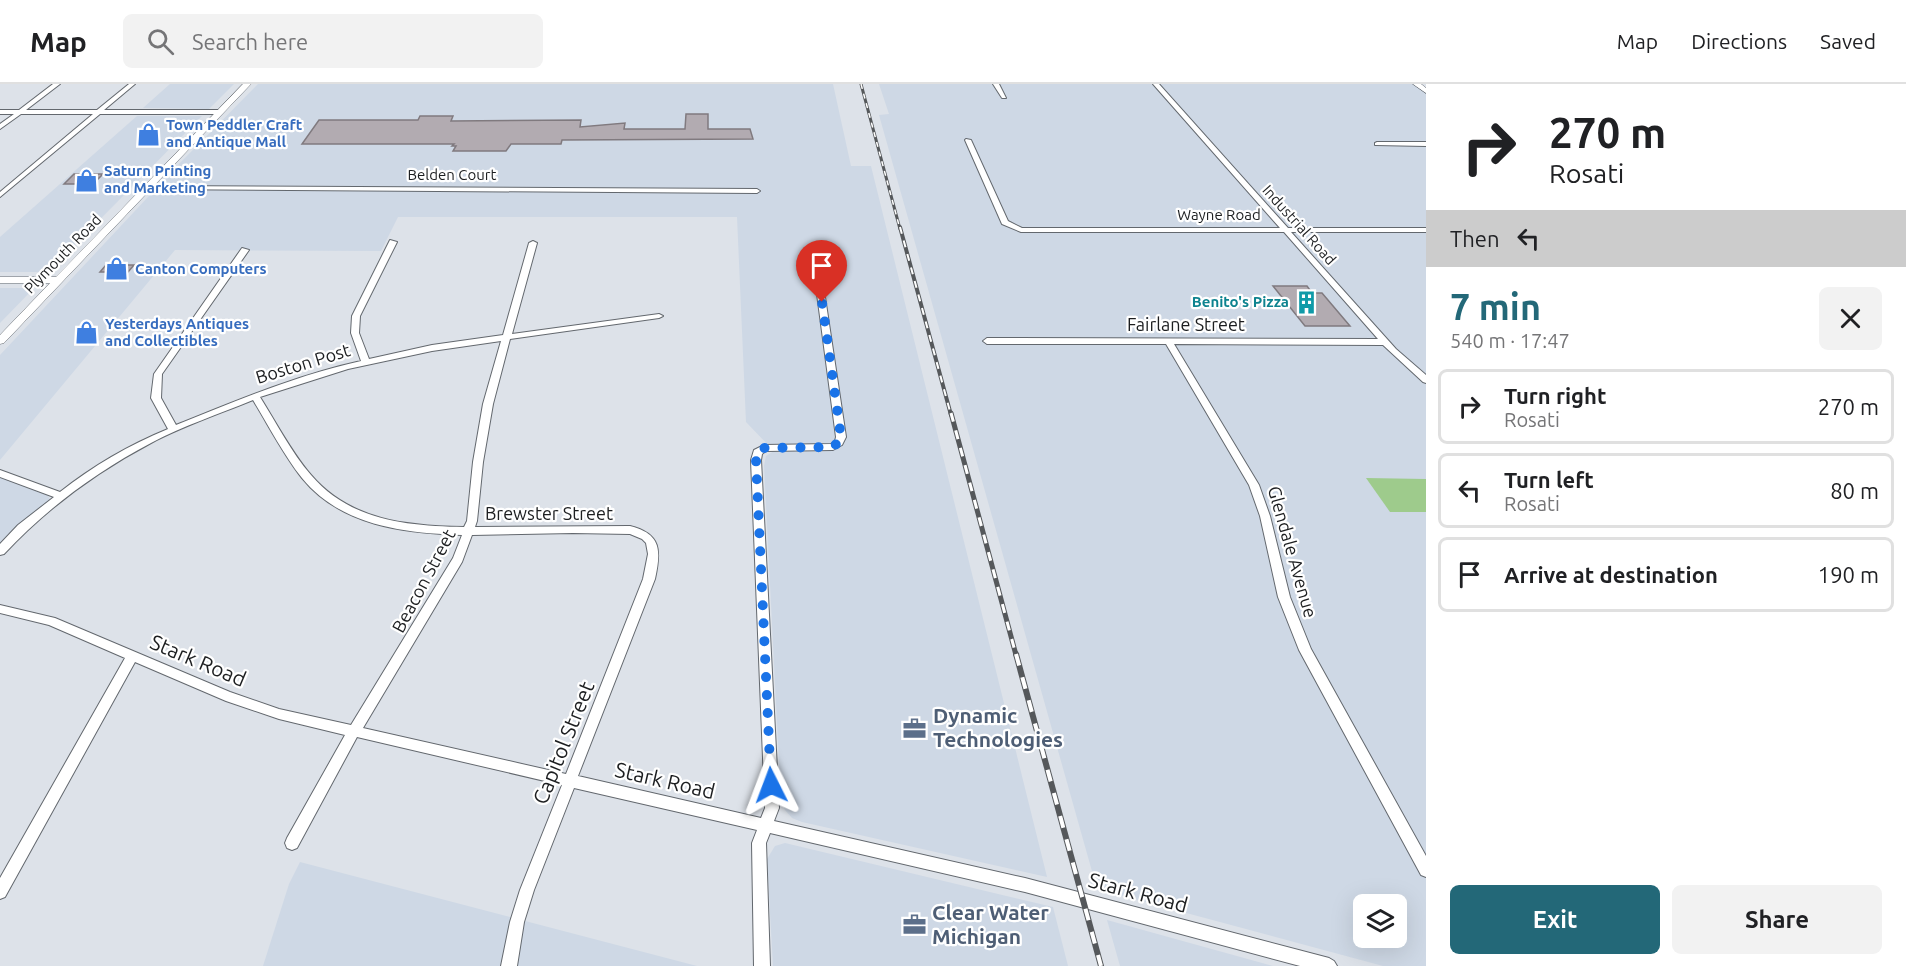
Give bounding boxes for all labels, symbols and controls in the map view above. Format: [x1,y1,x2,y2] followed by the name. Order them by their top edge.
[123,14,543,68] search box
[144,25,177,58] icon: search
[30,26,87,57] text: Map
[192,29,308,54] text: Search here
[1617,29,1658,53] text: Map
[1691,29,1787,53] text: Directions
[1820,29,1876,53] text: Saved
[1450,108,1528,186] icon: right
[1549,109,1666,156] text: 270 m
[166,116,303,150] place label: Town Peddler Craft and Antique Mall
[135,121,161,147] shop icon: Town Peddler Craft and Antique Mall
[1549,158,1624,188] text: Rosati
[104,162,211,196] place label: Saturn Printing and Marketing
[408,166,497,183] street label: Belden Court
[73,167,99,193] shop icon: Saturn Printing and Marketing
[1259,181,1340,268] street label: Industrial Road
[1177,206,1261,223] street label: Wayne Road
[21,211,104,297] street label: Plymouth Road
[1512,222,1545,255] icon: left
[1450,226,1500,251] text: Then
[796,240,847,302] pin
[805,249,838,282] icon: arrive
[104,256,130,282] shop icon: Canton Computers
[135,260,267,277] place label: Canton Computers
[1450,286,1541,327] text: 7 min
[1819,287,1882,350] button: close
[1294,289,1320,315] building icon: Benito's Pizza
[1192,293,1289,310] place label: Benito's Pizza
[1127,314,1245,334] street label: Fairlane Street
[105,315,249,349] place label: Yesterdays Antiques and Collectibles
[74,320,100,346] shop icon: Yesterdays Antiques and Collectibles
[1450,329,1570,352] text: 540 m · 17:47
[253,339,352,387] street label: Boston Post
[1504,383,1606,408] text: Turn right
[1453,390,1486,423] icon: right
[1818,394,1879,419] text: 270 m
[1504,408,1560,431] text: Rosati
[1504,467,1594,492] text: Turn left
[1453,474,1486,507] icon: left
[1830,478,1879,503] text: 80 m
[1265,484,1321,620] street label: Glendale Avenue
[1504,492,1560,515] text: Rosati
[485,503,613,523] street label: Brewster Street
[387,525,459,636] street label: Beacon Street
[1453,558,1486,591] icon: arrive
[1504,562,1718,587] text: Arrive at destination
[1818,562,1879,587] text: 190 m
[147,629,250,691] street label: Stark Road
[528,678,599,808] street label: Capitol Street
[933,703,1063,751] place label: Dynamic Technologies
[902,715,928,741] office icon: Dynamic Technologies
[739,753,803,817] position arrow
[613,757,718,803] street label: Stark Road
[1086,867,1191,917] street label: Stark Road
[1450,885,1660,954] button: Exit
[1672,885,1882,954] button: Share
[1353,894,1407,948] map controls
[1353,894,1407,948] button: layers
[932,900,1049,948] place label: Clear Water Michigan
[901,912,927,938] office icon: Clear Water Michigan

